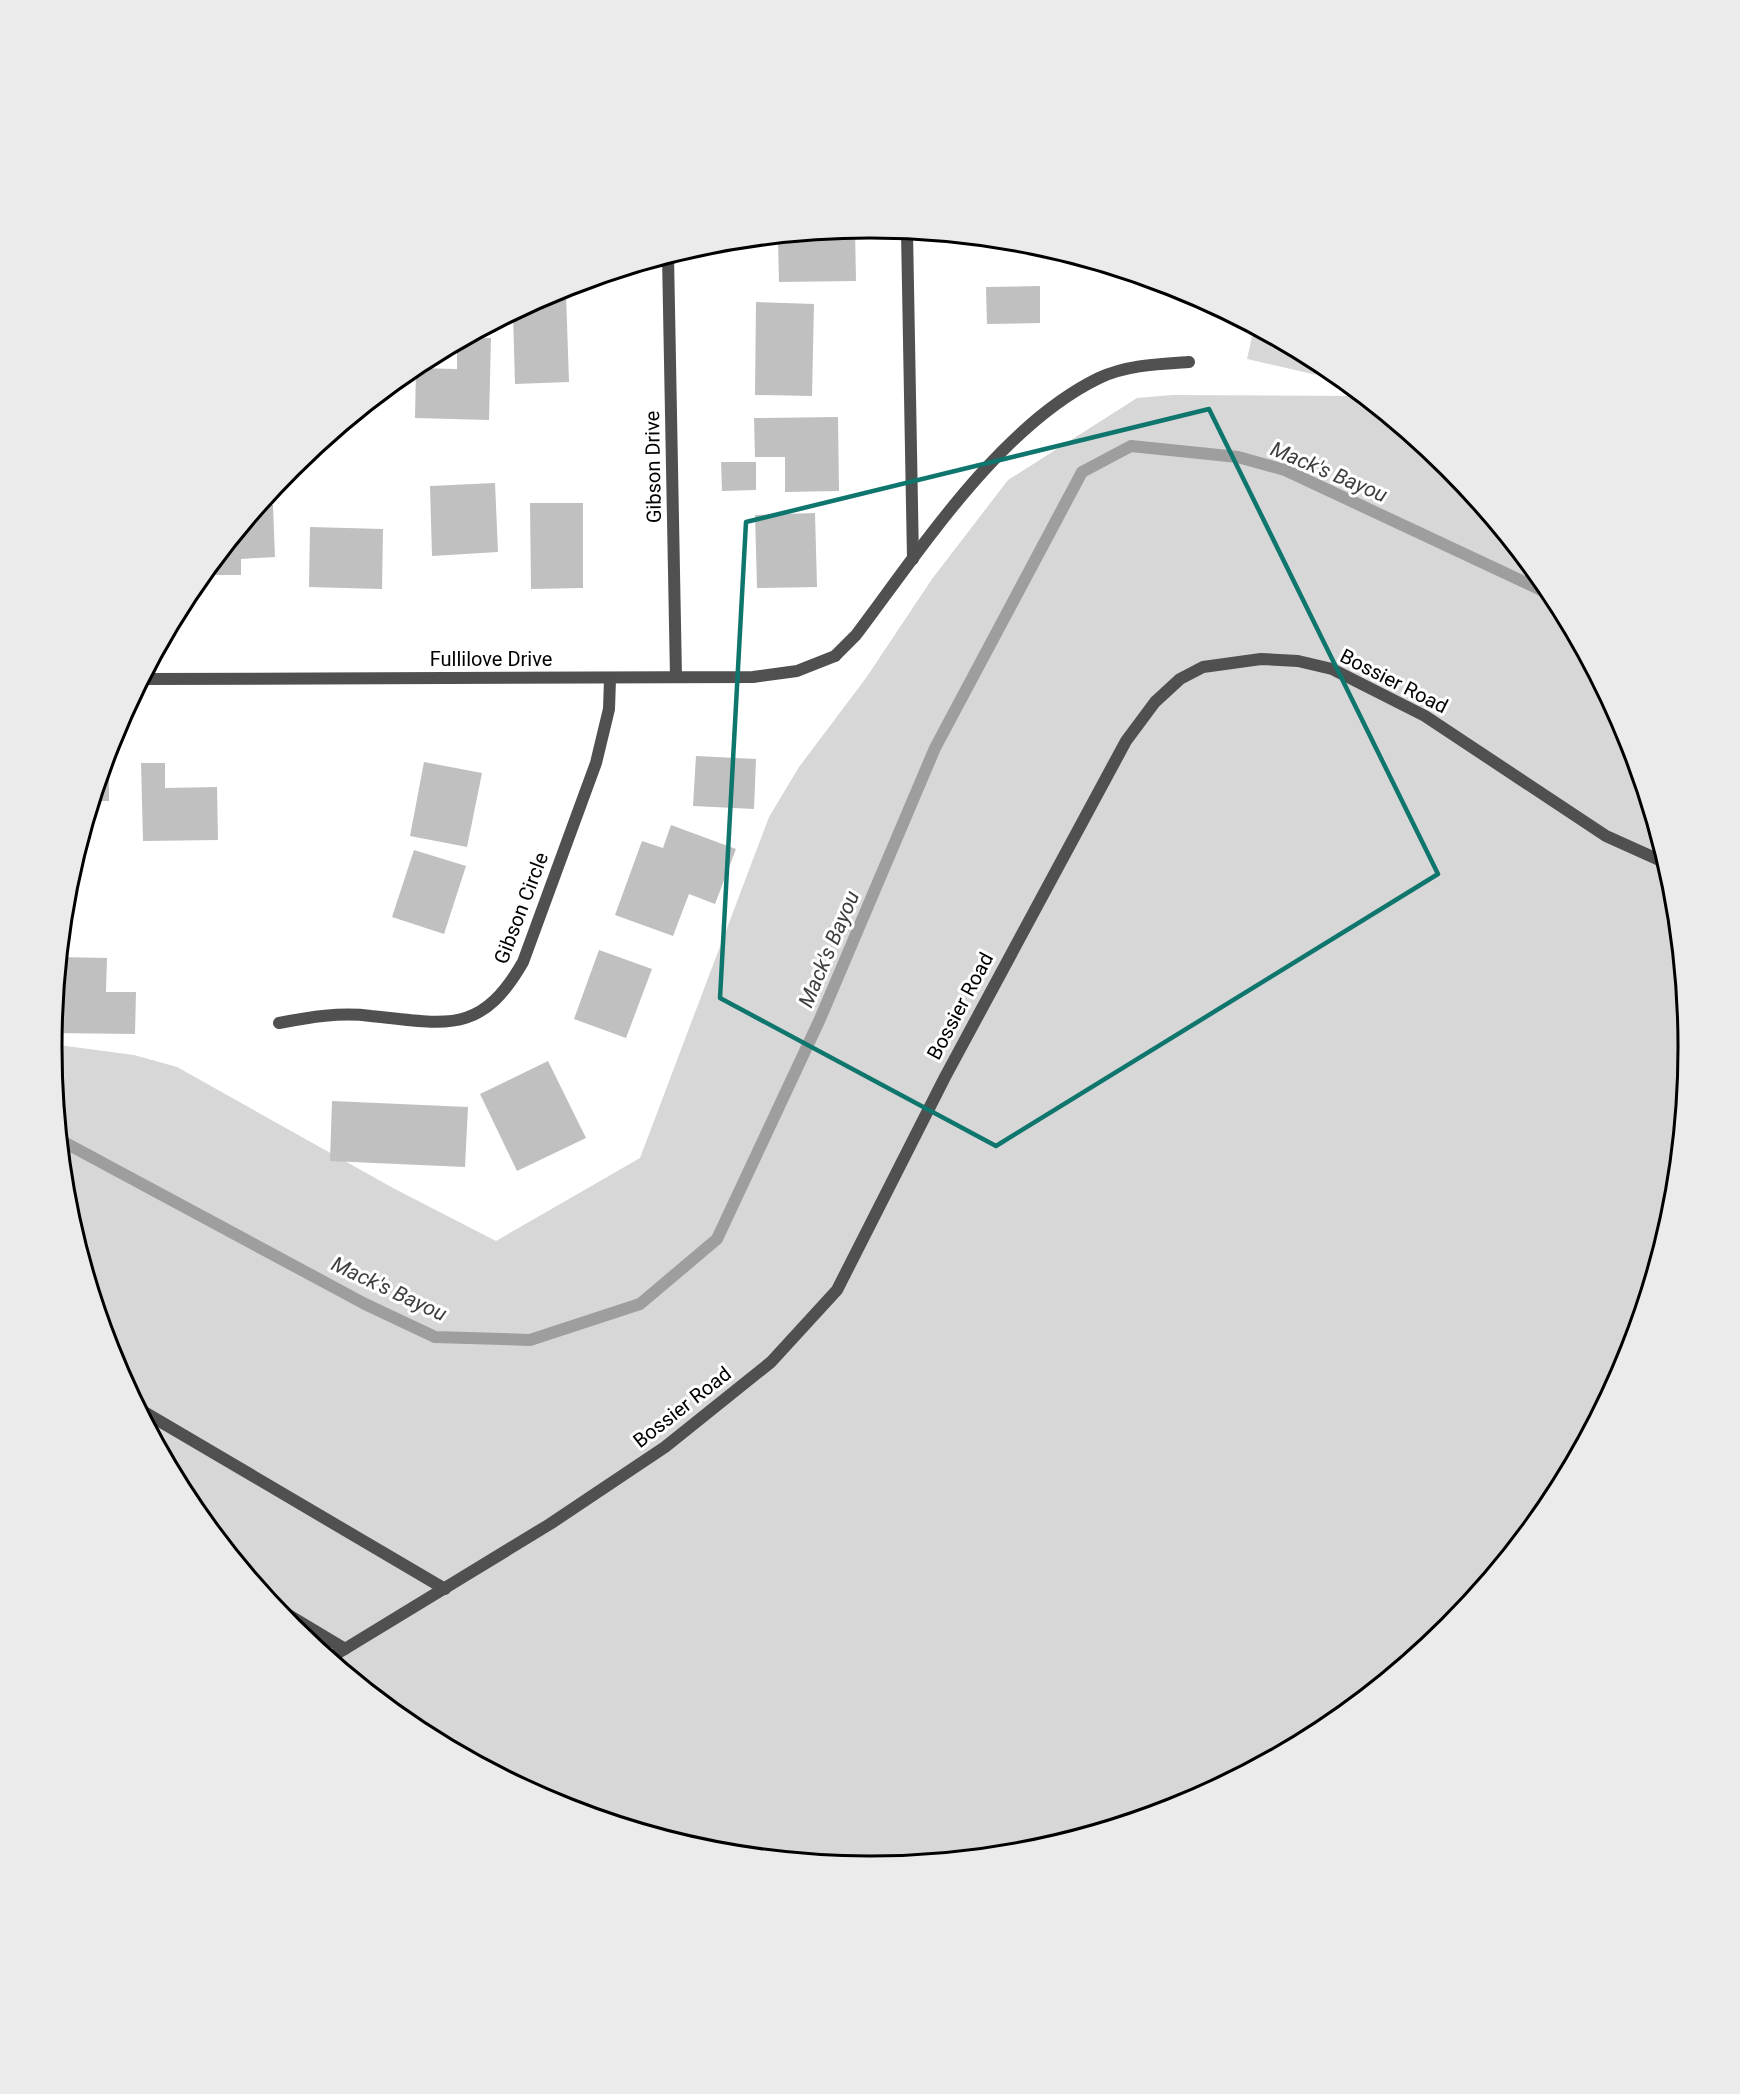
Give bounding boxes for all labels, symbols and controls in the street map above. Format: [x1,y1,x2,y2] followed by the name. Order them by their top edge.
[640,411,666,523] street label: Gibson Drive
[1267,437,1391,507] water label: Mack's Bayou
[1336,644,1452,718] street label: Bossier Road
[430,647,552,671] street label: Fullilove Drive
[489,849,553,967] street label: Gibson Circle
[794,887,864,1011] water label: Mack's Bayou
[922,948,998,1064] street label: Bossier Road
[328,1252,450,1326] water label: Mack's Bayou
[628,1361,736,1453] street label: Bossier Road

